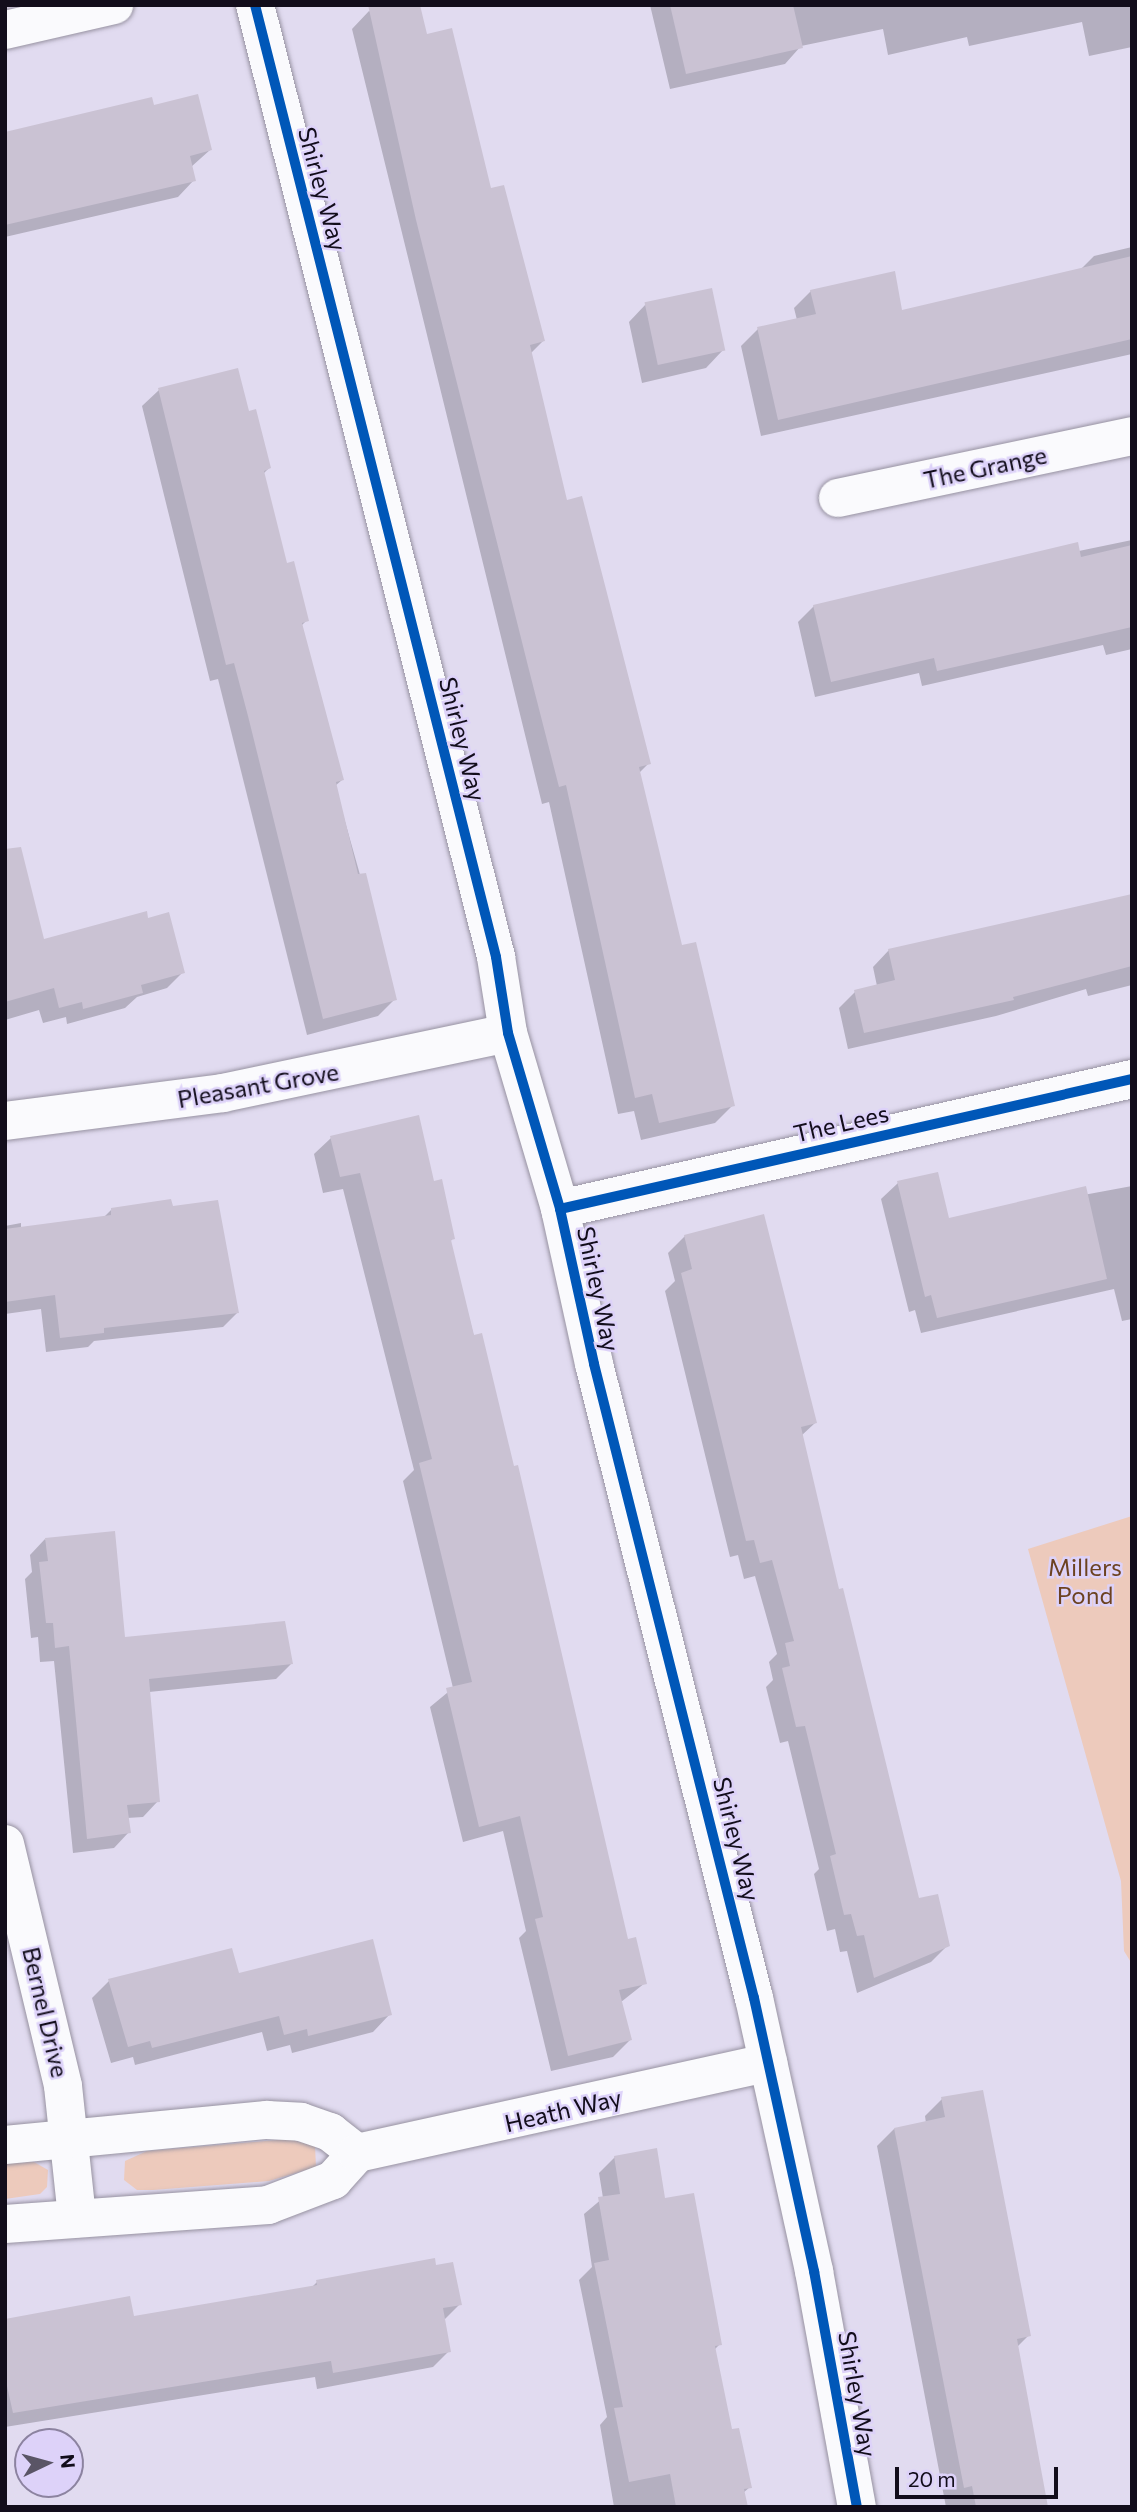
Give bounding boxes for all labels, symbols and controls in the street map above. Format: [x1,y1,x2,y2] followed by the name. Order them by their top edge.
[293,124,353,254] street label: Shirley Way
[921,440,1049,494] street label: The Grange
[434,674,492,804] street label: Shirley Way
[175,1057,341,1113] street label: Pleasant Grove
[791,1098,891,1148] street label: The Lees
[572,1224,626,1354] street label: Shirley Way
[1048,1553,1122,1609] park label: Millers Pond
[708,1774,766,1904] street label: Shirley Way
[17,1944,75,2080] street label: Bernel Drive
[502,2083,624,2137] street label: Heath Way
[833,2329,883,2459] street label: Shirley Way
[14,2428,84,2498] north arrow
[899,2452,1062,2496] scale bar
[56,2453,81,2469] text: N
[908,2466,956,2491] text: 20 m

